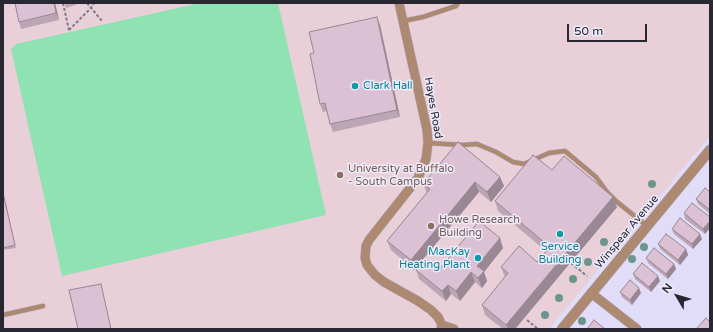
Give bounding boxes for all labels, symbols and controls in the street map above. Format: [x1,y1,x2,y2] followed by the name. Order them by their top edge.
[569,16,649,42] scale bar
[574,24,603,38] text: 50 m
[421,76,445,140] street label: Hayes Road
[363,79,413,93] place label: Clark Hall
[350,81,360,91] marker: Clark Hall
[348,162,454,188] place label: University at Buffalo - South Campus
[335,170,345,180] marker: University at Buffalo - South Campus
[593,193,661,271] street label: Winspear Avenue
[439,213,520,239] place label: Howe Research Building
[426,221,436,231] marker: Howe Research Building
[555,229,565,239] marker: Service Building
[538,240,582,266] place label: Service Building
[399,245,470,271] place label: MacKay Heating Plant
[473,253,483,263] marker: MacKay Heating Plant
[657,276,697,316] north arrow
[659,281,675,296] text: N

